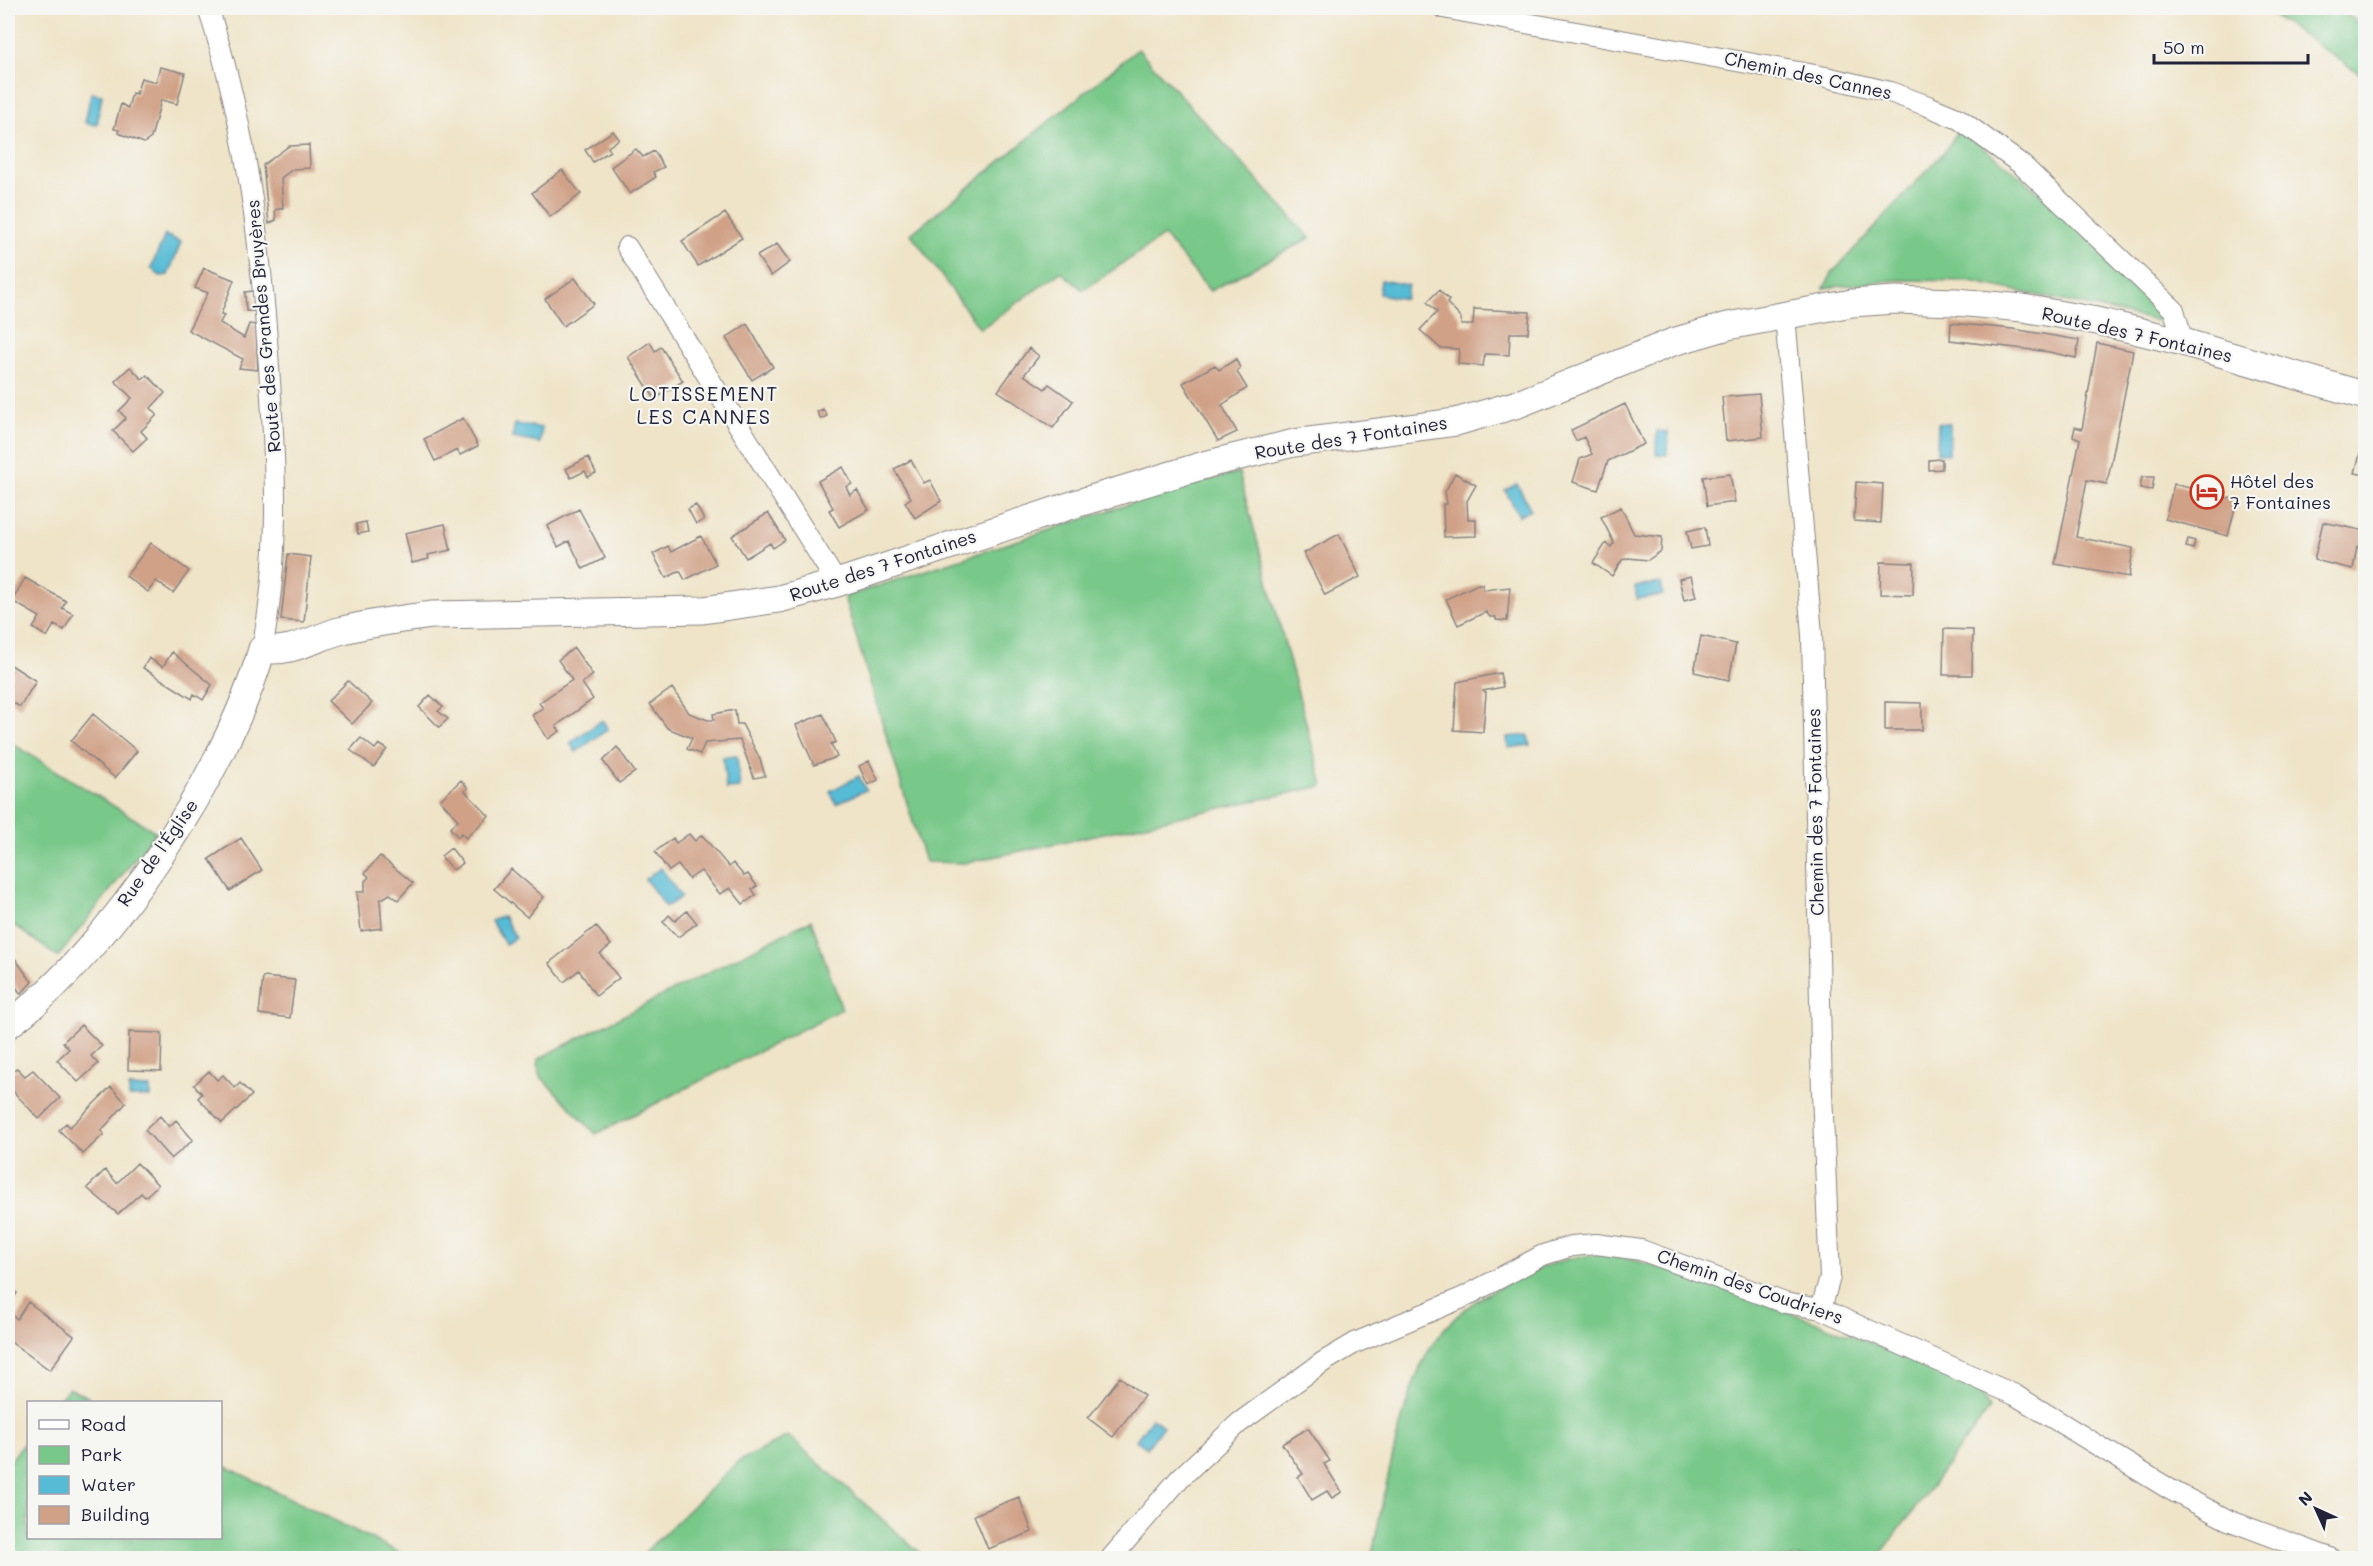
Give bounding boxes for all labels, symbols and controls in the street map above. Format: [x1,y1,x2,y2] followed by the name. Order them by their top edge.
[2154,27,2308,65] scale bar
[2163,35,2205,59] text: 50 m
[1722,46,1894,105] street label: Chemin des Cannes
[240,198,286,454] street label: Route des Grandes Bruyères
[2040,300,2235,368] street label: Route des 7 Fontaines
[629,380,779,429] district label: LOTISSEMENT LES CANNES
[1253,410,1449,464] street label: Route des 7 Fontaines
[2230,469,2331,514] place label: Hôtel des 7 Fontaines
[2189,474,2225,510] hotel icon: Hôtel des 7 Fontaines
[786,524,979,607] street label: Route des 7 Fontaines
[1801,708,1829,916] street label: Chemin des 7 Fontaines
[111,794,203,911] street label: Rue de l'Église
[1654,1243,1846,1329] street label: Chemin des Coudriers
[27,1401,222,1539] legend
[81,1412,126,1436] text: Road
[81,1442,122,1466] text: Park
[81,1472,136,1496] text: Water
[2286,1479,2346,1539] north arrow
[2293,1486,2317,1510] text: N
[81,1502,149,1526] text: Building

